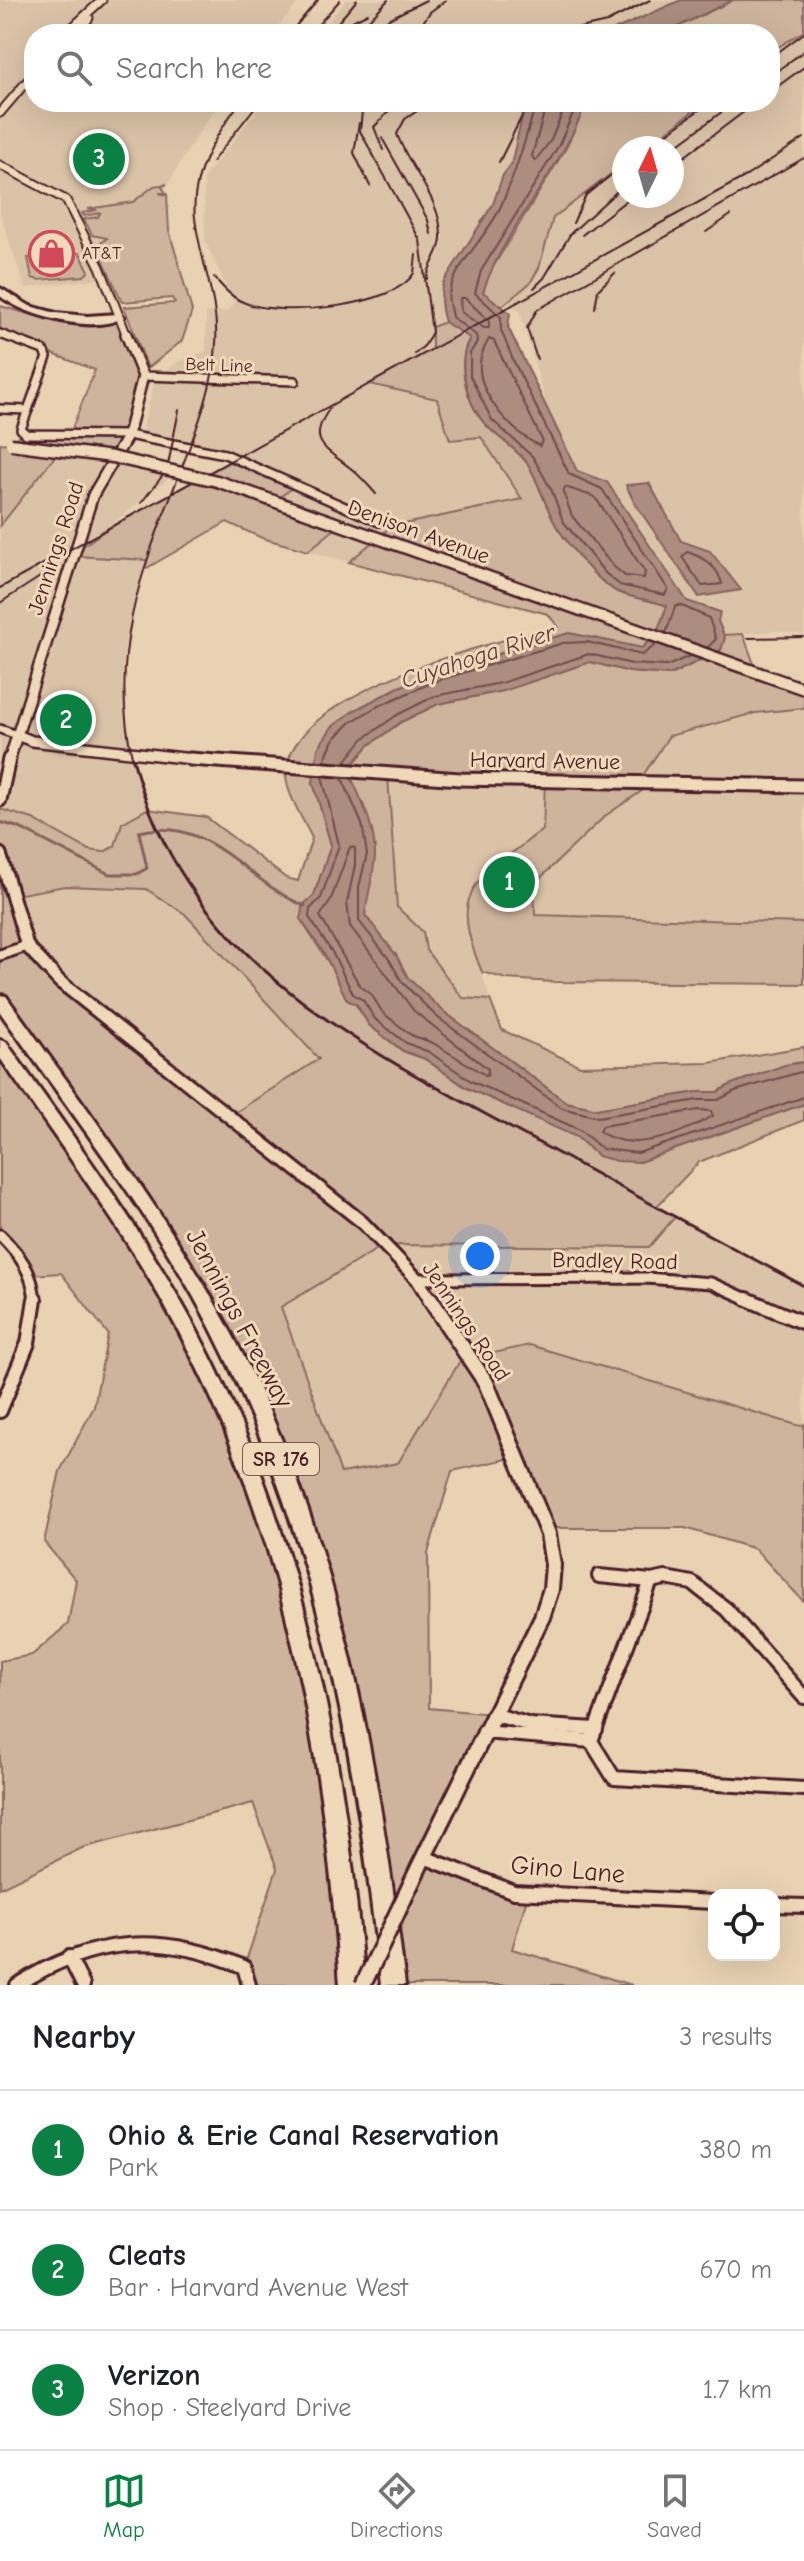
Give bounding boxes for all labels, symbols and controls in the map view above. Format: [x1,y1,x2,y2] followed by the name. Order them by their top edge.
[24,24,780,112] search box
[52,46,96,90] icon: search
[116,51,272,86] text: Search here
[73,129,125,189] pin: 3
[612,136,684,208] north arrow
[27,229,75,277] shop icon: AT&T
[82,243,122,264] place label: AT&T
[185,354,253,377] street label: Belt Line
[22,479,90,618] street label: Jennings Road
[344,494,493,570] street label: Denison Avenue
[398,617,560,694] water label: Cuyahoga River
[40,690,92,750] pin: 2
[470,747,620,775] street label: Harvard Avenue
[483,852,535,912] pin: 1
[179,1224,299,1413] street label: Jennings Freeway
[460,1236,500,1276] your location
[552,1247,678,1275] street label: Bradley Road
[417,1257,516,1386] street label: Jennings Road
[243,1443,319,1475] road number: SR 176
[509,1850,626,1890] street label: Gino Lane
[708,1889,780,1961] map controls
[708,1889,780,1961] button: locate
[32,2017,135,2057] text: Nearby
[679,2022,772,2052] text: 3 results
[108,2118,499,2153] text: Ohio & Erie Canal Reservation
[53,2135,63,2165] text: 1
[699,2135,772,2165] text: 380 m
[108,2153,158,2183] text: Park
[108,2238,186,2273] text: Cleats
[52,2255,64,2285] text: 2
[700,2255,772,2285] text: 670 m
[108,2273,408,2303] text: Bar · Harvard Avenue West
[108,2358,201,2393] text: Verizon
[52,2375,64,2405] text: 3
[703,2375,772,2405] text: 1.7 km
[108,2393,351,2423] text: Shop · Steelyard Drive
[102,2469,146,2543] tab: Map
[350,2469,443,2543] tab: Directions
[647,2469,702,2543] tab: Saved

